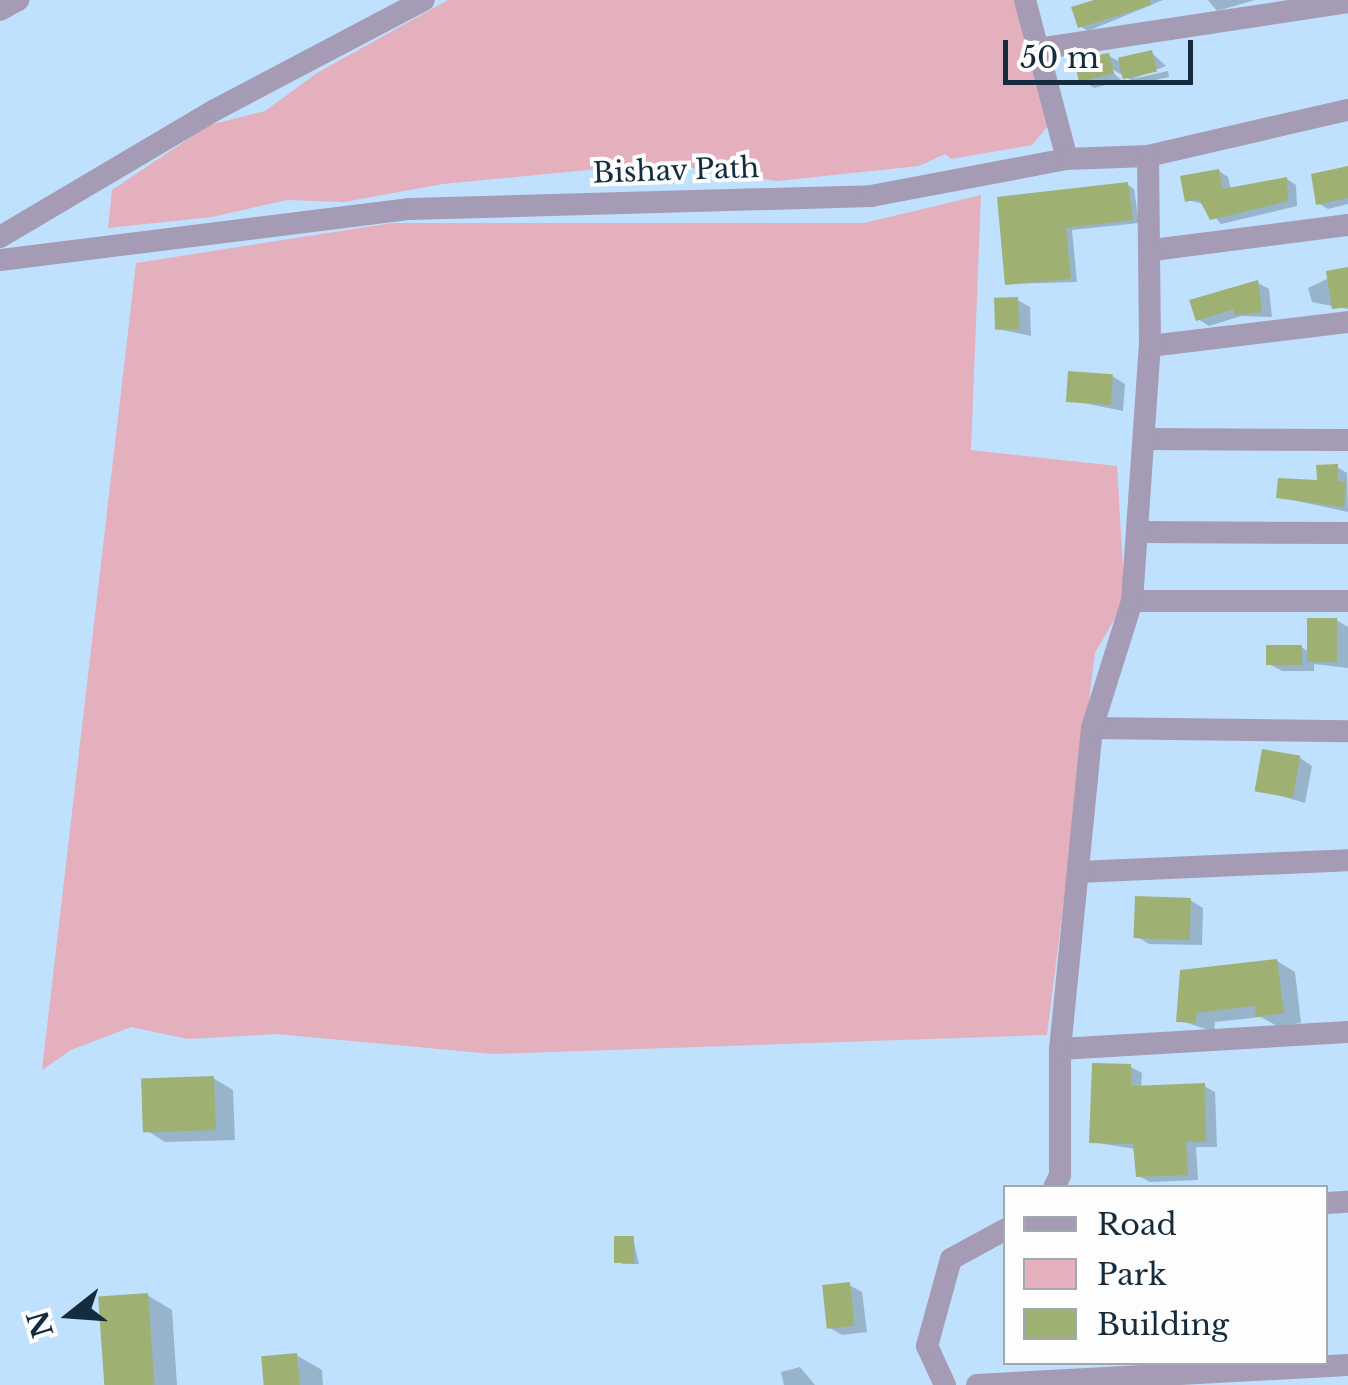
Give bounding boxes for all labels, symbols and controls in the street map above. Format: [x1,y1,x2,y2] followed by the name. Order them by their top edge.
[1008,20,1198,82] scale bar
[1020,39,1099,76] text: 50 m
[592,151,760,191] street label: Bishav Path
[1003,1185,1328,1365] legend
[1097,1206,1177,1243] text: Road
[1097,1256,1167,1293] text: Park
[20,1265,120,1365] north arrow
[20,1306,61,1342] text: N
[1097,1306,1229,1343] text: Building

